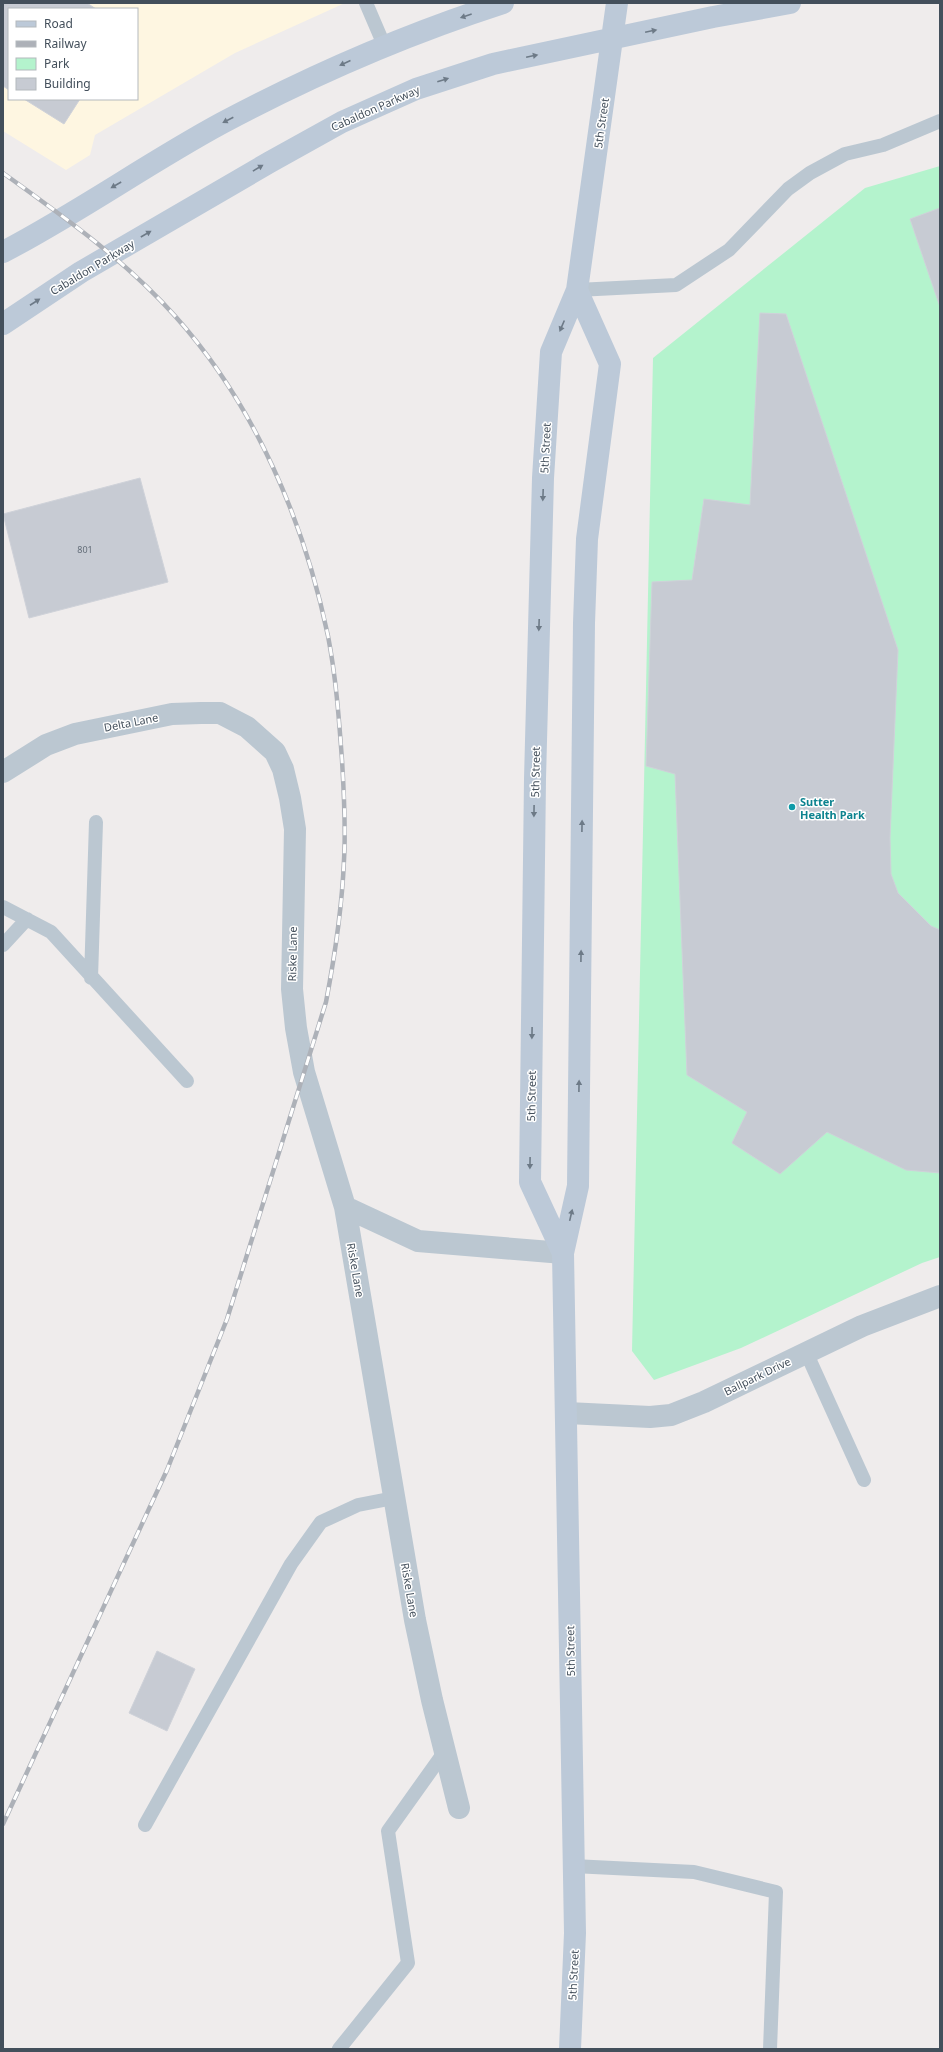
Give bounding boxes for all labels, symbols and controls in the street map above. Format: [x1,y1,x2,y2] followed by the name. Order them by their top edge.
[8,8,138,100] legend
[460,13,472,19] one-way arrow
[44,15,73,32] text: Road
[645,27,657,33] one-way arrow
[44,35,88,52] text: Railway
[525,52,538,58] one-way arrow
[44,55,70,72] text: Park
[338,60,350,66] one-way arrow
[44,75,91,92] text: Building
[437,77,449,83] one-way arrow
[328,82,422,134] street label: Cabaldon Parkway
[590,97,612,149] street label: 5th Street
[223,117,234,123] one-way arrow
[252,165,264,172] one-way arrow
[110,182,122,189] one-way arrow
[140,231,152,238] one-way arrow
[47,236,137,298] street label: Cabaldon Parkway
[30,298,41,306] one-way arrow
[559,320,565,331] one-way arrow
[536,422,554,474] street label: 5th Street
[540,489,546,502] one-way arrow
[77,543,93,556] house number: 801
[536,619,542,632] one-way arrow
[103,709,159,735] street label: Delta Lane
[527,747,543,797] street label: 5th Street
[800,794,865,822] place label: Sutter Health Park
[787,802,797,812] marker: Sutter Health Park
[531,805,538,817] one-way arrow
[579,819,585,832] one-way arrow
[284,926,300,982] street label: Riske Lane
[578,949,584,962] one-way arrow
[529,1027,535,1040] one-way arrow
[523,1071,539,1121] street label: 5th Street
[576,1079,582,1092] one-way arrow
[527,1157,534,1169] one-way arrow
[569,1209,575,1221] one-way arrow
[344,1242,368,1298] street label: Riske Lane
[721,1353,793,1399] street label: Ballpark Drive
[398,1562,422,1618] street label: Riske Lane
[562,1626,578,1676] street label: 5th Street
[564,1949,582,2001] street label: 5th Street

